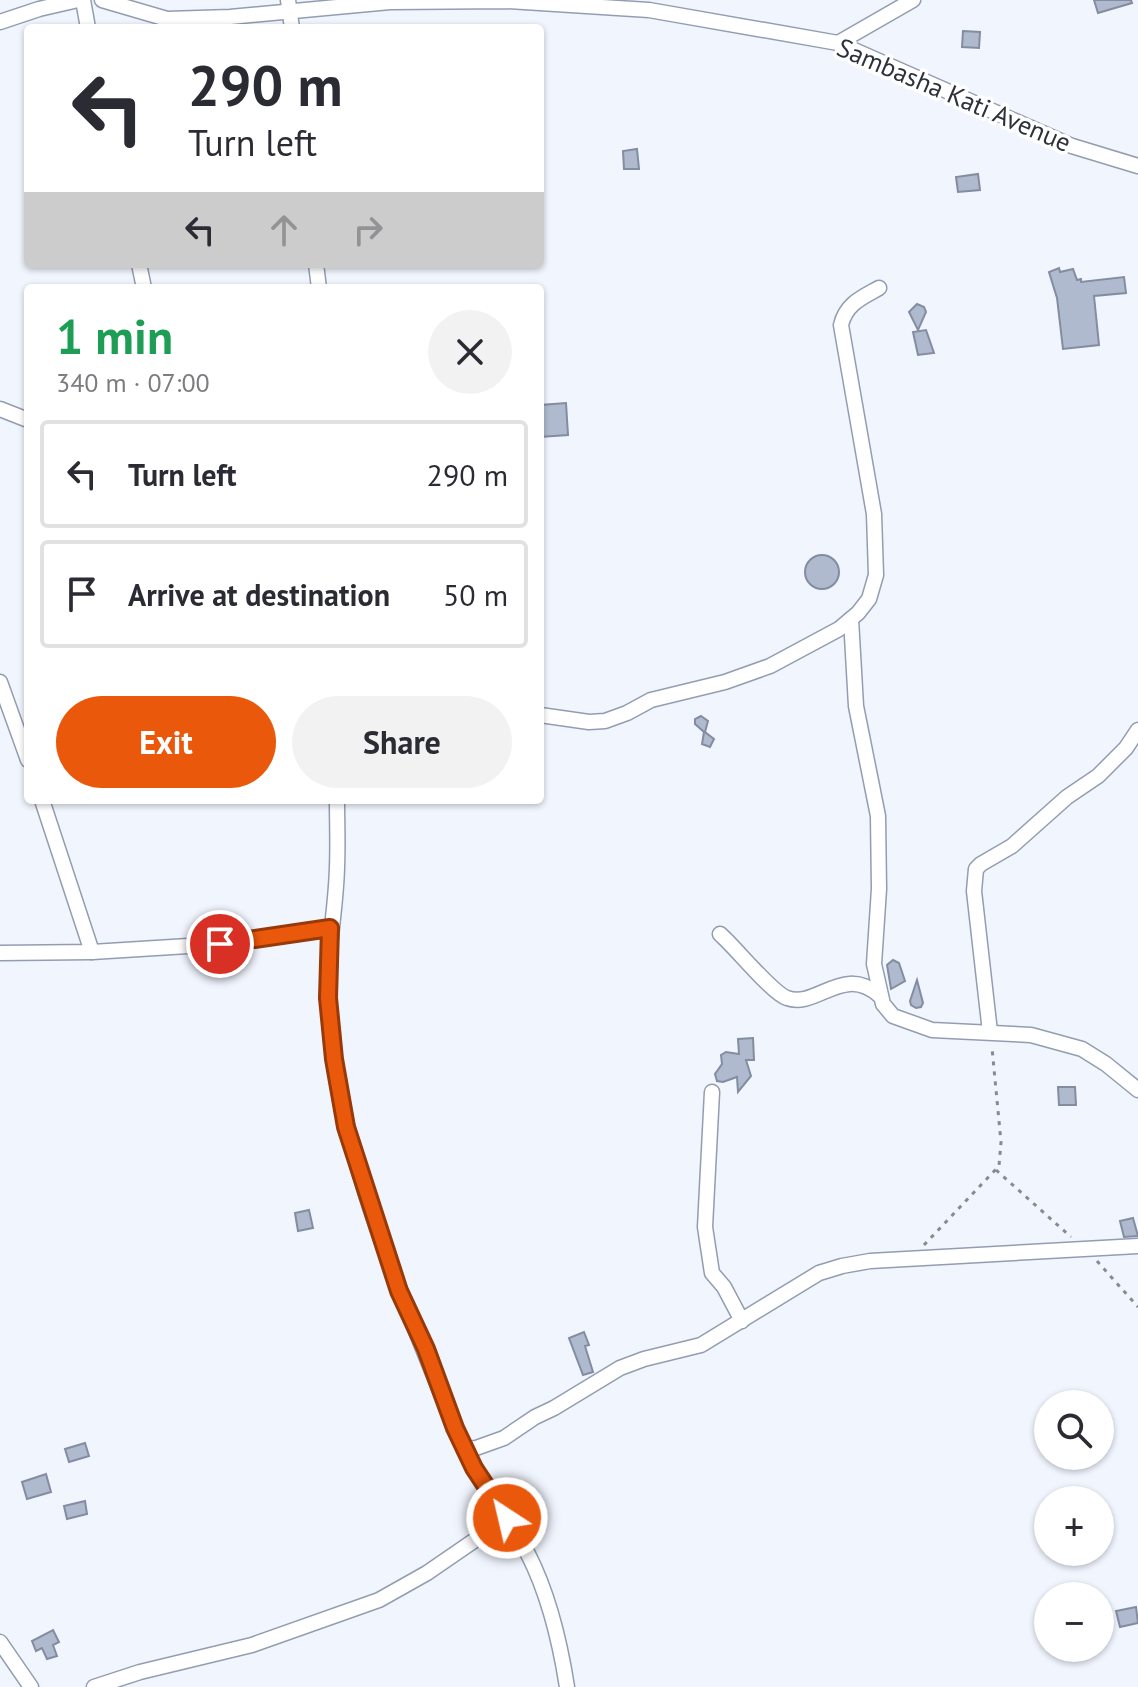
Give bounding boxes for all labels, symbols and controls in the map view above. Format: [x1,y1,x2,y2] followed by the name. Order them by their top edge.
[832,30,1076,159] street label: Sambasha Kati Avenue
[188,49,343,121] text: 290 m
[56,56,160,160] icon: left
[188,119,317,166] text: Turn left
[178,208,222,252] icon: left
[262,208,306,252] icon: ahead
[346,208,390,252] icon: right
[56,305,173,367] text: 1 min
[428,310,512,394] button: close
[56,366,210,399] text: 340 m · 07:00
[60,452,104,496] icon: left
[128,455,236,494] text: Turn left
[427,455,508,494] text: 290 m
[60,572,104,616] icon: arrive
[128,575,390,614] text: Arrive at destination
[443,575,508,614] text: 50 m
[56,696,276,788] button: Exit
[292,696,512,788] button: Share
[186,910,254,978] pin
[198,922,242,966] icon: arrive
[1034,1390,1114,1662] map controls
[1034,1390,1114,1470] button: search
[465,1476,549,1560] position arrow
[1034,1486,1114,1566] button: +
[1034,1582,1114,1662] button: −

